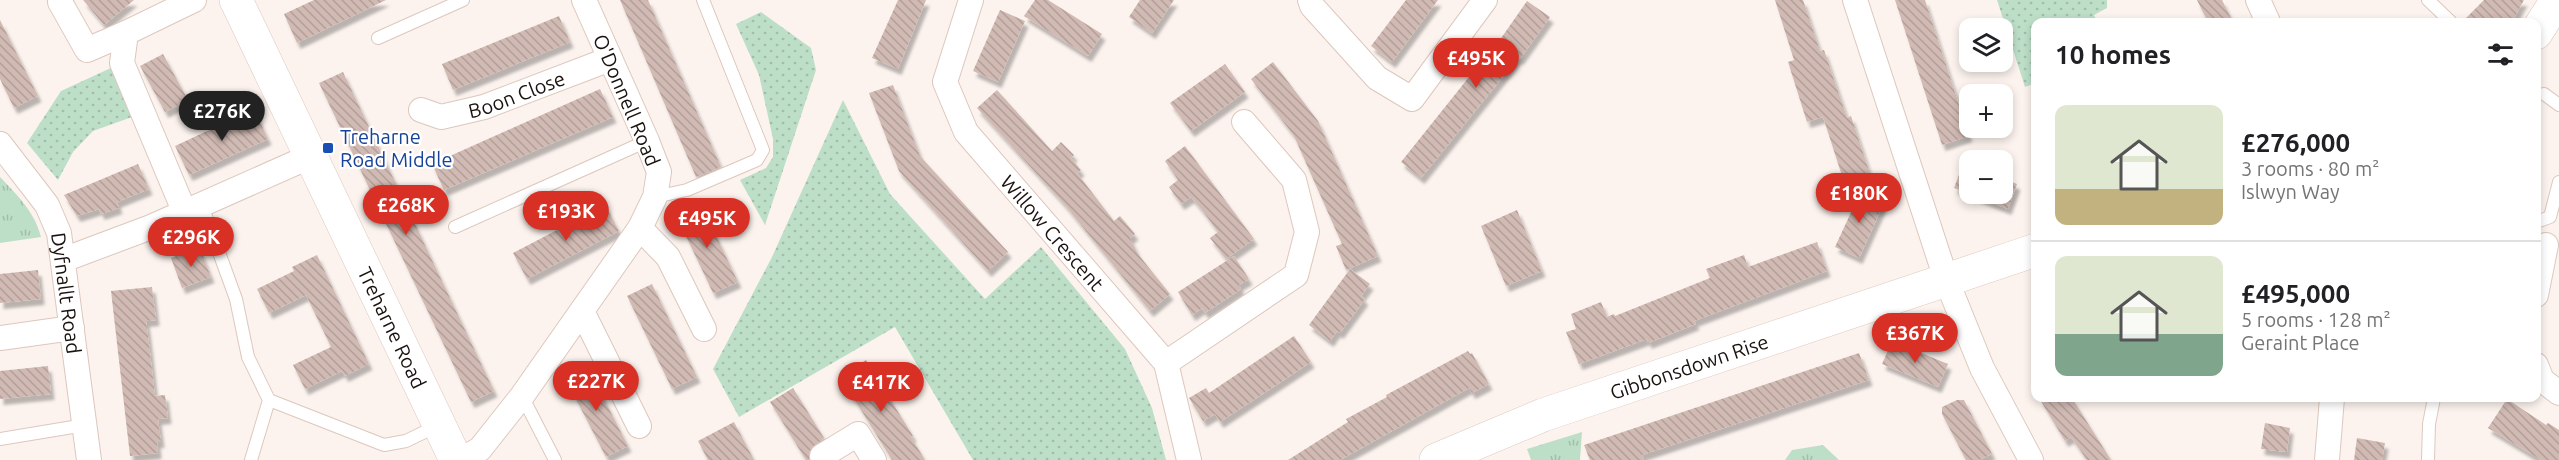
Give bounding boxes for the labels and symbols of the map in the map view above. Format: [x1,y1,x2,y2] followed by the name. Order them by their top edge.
[589,31,665,169] street label: O'Donnell Road
[1434,38,1518,89] pin: £495K
[466,66,568,122] street label: Boon Close
[180,91,264,142] pin: £276K
[340,125,453,171] place label: Treharne Road Middle
[321,141,335,155] marker: Treharne Road Middle
[997,170,1109,295] street label: Willow Crescent
[1817,173,1901,224] pin: £180K
[364,185,448,236] pin: £268K
[524,191,608,242] pin: £193K
[665,198,749,249] pin: £495K
[149,217,233,268] pin: £296K
[48,231,86,355] street label: Dyfnallt Road
[354,263,431,392] street label: Treharne Road
[1873,313,1957,364] pin: £367K
[1607,329,1771,403] street label: Gibbonsdown Rise
[554,361,638,412] pin: £227K
[839,362,923,413] pin: £417K

